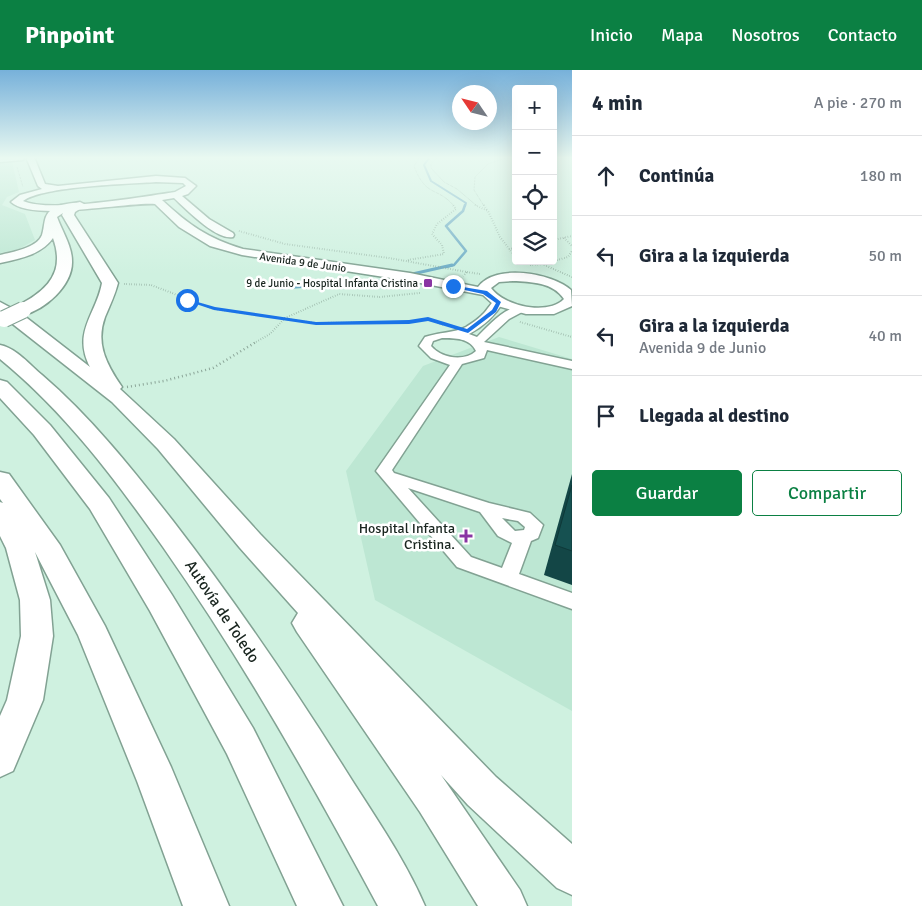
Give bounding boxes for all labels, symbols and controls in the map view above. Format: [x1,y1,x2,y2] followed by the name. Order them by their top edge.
[25,20,114,50] text: Pinpoint
[590,24,633,46] text: Inicio
[661,24,703,46] text: Mapa
[731,24,800,46] text: Nosotros
[828,24,897,46] text: Contacto
[452,85,497,130] north arrow
[512,85,557,265] map controls
[512,85,557,130] button: +
[592,90,643,116] text: 4 min
[814,93,902,113] text: A pie · 270 m
[512,130,557,175] button: −
[592,162,620,190] icon: ahead
[639,164,714,188] text: Continúa
[860,166,902,186] text: 180 m
[512,175,557,220] button: locate
[512,220,557,265] button: layers
[592,242,620,270] icon: left
[639,244,789,268] text: Gira a la izquierda
[868,246,902,266] text: 50 m
[259,250,347,275] street label: Avenida 9 de Junio
[442,275,465,298] route end
[246,277,418,290] place label: 9 de Junio - Hospital Infanta Cristina
[422,277,434,289] marker: 9 de Junio - Hospital Infanta Cristina
[176,289,199,312] route start
[639,314,789,338] text: Gira a la izquierda
[592,322,620,350] icon: left
[868,326,902,346] text: 40 m
[639,338,766,358] text: Avenida 9 de Junio
[592,402,620,430] icon: arrive
[639,404,789,428] text: Llegada al destino
[592,470,742,516] button: Guardar
[752,470,902,516] button: Compartir
[359,520,455,553] place label: Hospital Infanta Cristina.
[459,529,473,543] marker: Hospital Infanta Cristina.
[180,556,264,667] street label: Autovía de Toledo

